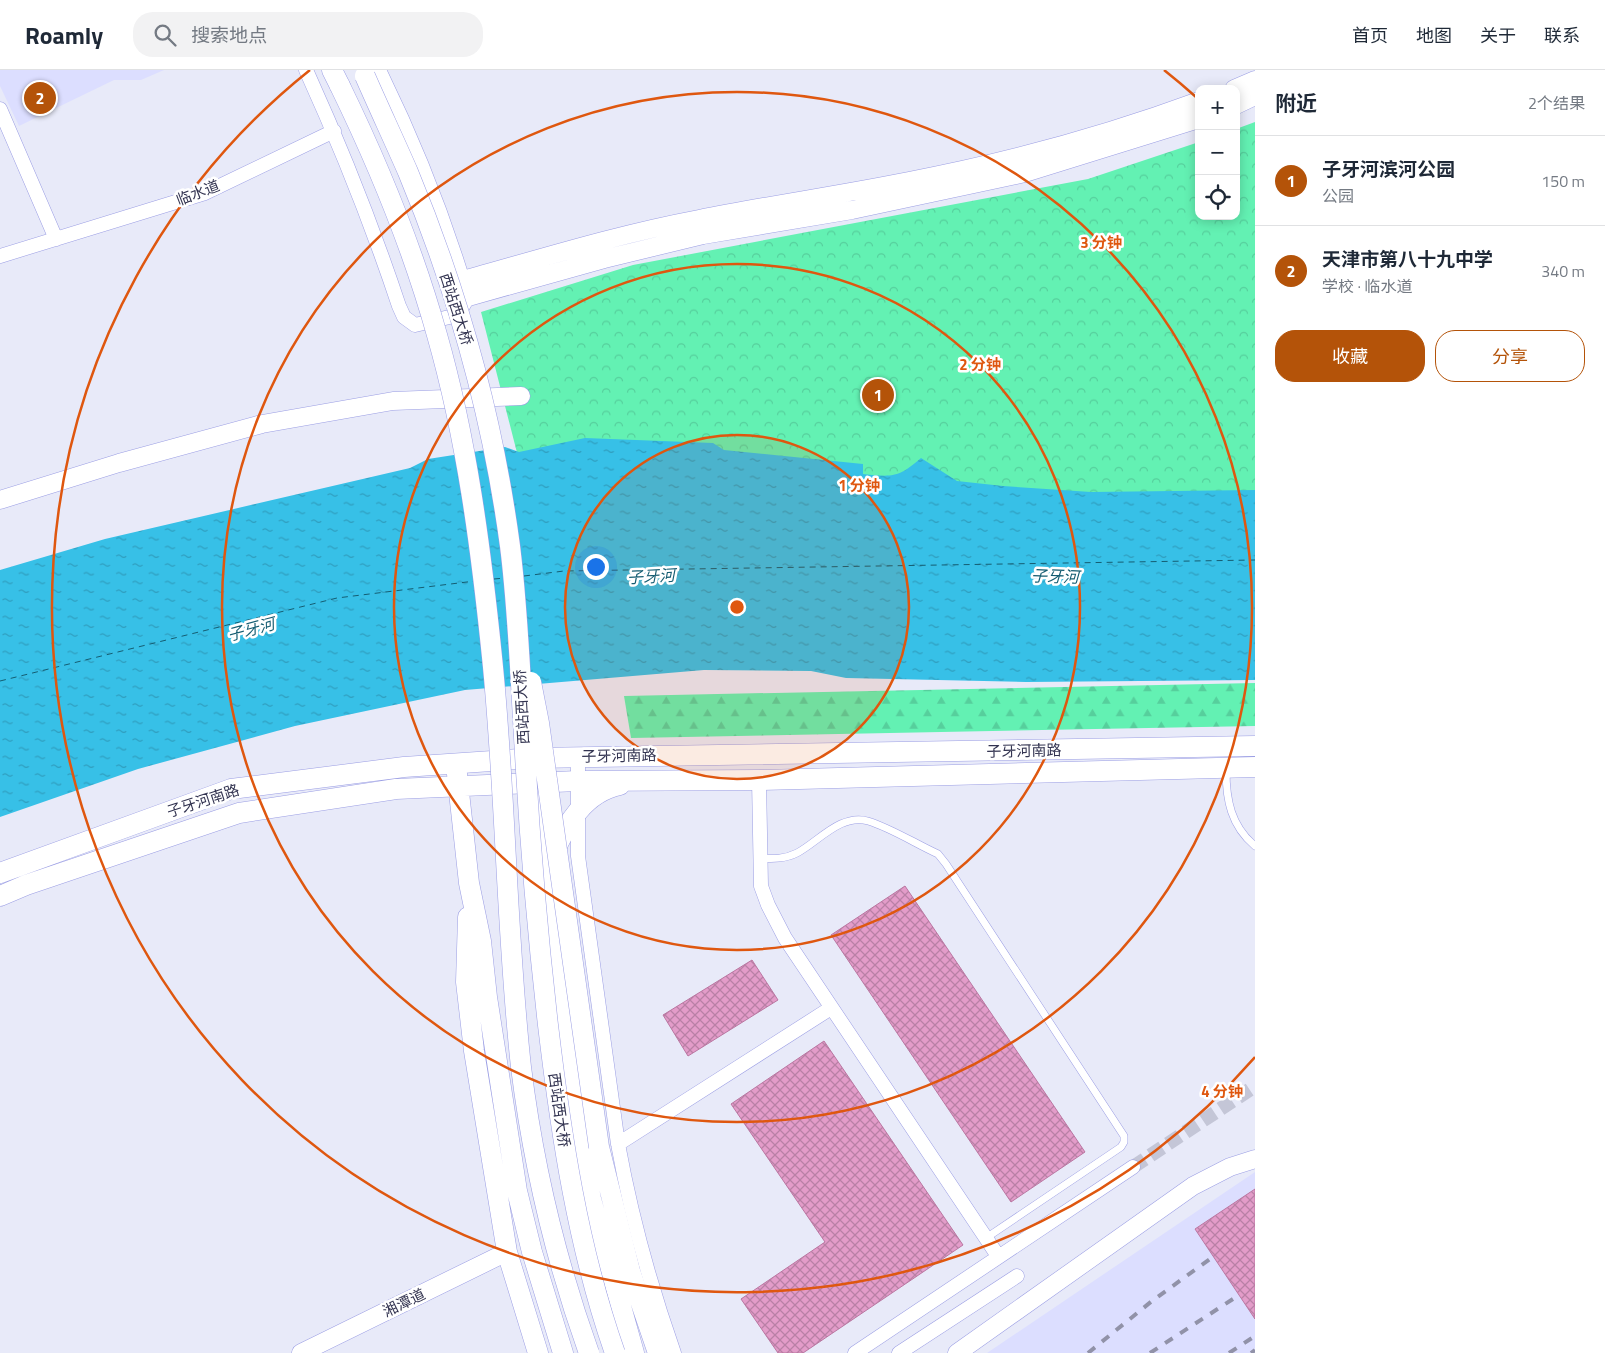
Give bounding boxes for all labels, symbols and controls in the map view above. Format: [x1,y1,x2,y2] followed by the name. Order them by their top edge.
[133,12,483,57] search box
[25,17,103,53] text: Roamly
[191,20,267,49] text: 搜索地点
[151,21,179,49] icon: search
[1352,22,1388,49] text: 首页
[1416,22,1452,49] text: 地图
[1480,22,1516,49] text: 关于
[1544,22,1580,49] text: 联系
[24,79,56,117] pin: 2
[1195,85,1240,220] map controls
[1195,85,1240,130] button: +
[1275,87,1317,119] text: 附近
[1528,91,1585,115] text: 2个结果
[1195,130,1240,175] button: −
[1322,154,1455,183] text: 子牙河滨河公园
[1287,169,1295,193] text: 1
[1541,169,1585,193] text: 150 m
[173,174,223,211] street label: 临水道
[1195,175,1240,220] button: locate
[1322,184,1354,208] text: 公园
[1080,231,1122,254] text: 3 分钟
[1322,244,1493,273] text: 天津市第八十九中学
[1287,259,1295,283] text: 2
[1541,259,1585,283] text: 340 m
[434,270,479,348] street label: 西站西大桥
[1322,274,1413,298] text: 学校 · 临水道
[1275,330,1425,382] button: 收藏
[1435,330,1585,382] button: 分享
[959,353,1001,376] text: 2 分钟
[862,376,894,414] pin: 1
[838,474,880,497] text: 1 分钟
[583,554,609,580] your location
[626,563,679,589] water label: 子牙河
[1031,563,1082,589] water label: 子牙河
[728,598,746,616] centre of rings
[225,610,280,647] water label: 子牙河
[508,669,535,745] street label: 西站西大桥
[986,738,1062,763] street label: 子牙河南路
[581,743,657,768] street label: 子牙河南路
[164,778,242,823] street label: 子牙河南路
[543,1071,576,1149] street label: 西站西大桥
[1201,1080,1243,1103] text: 4 分钟
[379,1282,429,1323] street label: 湘潭道

